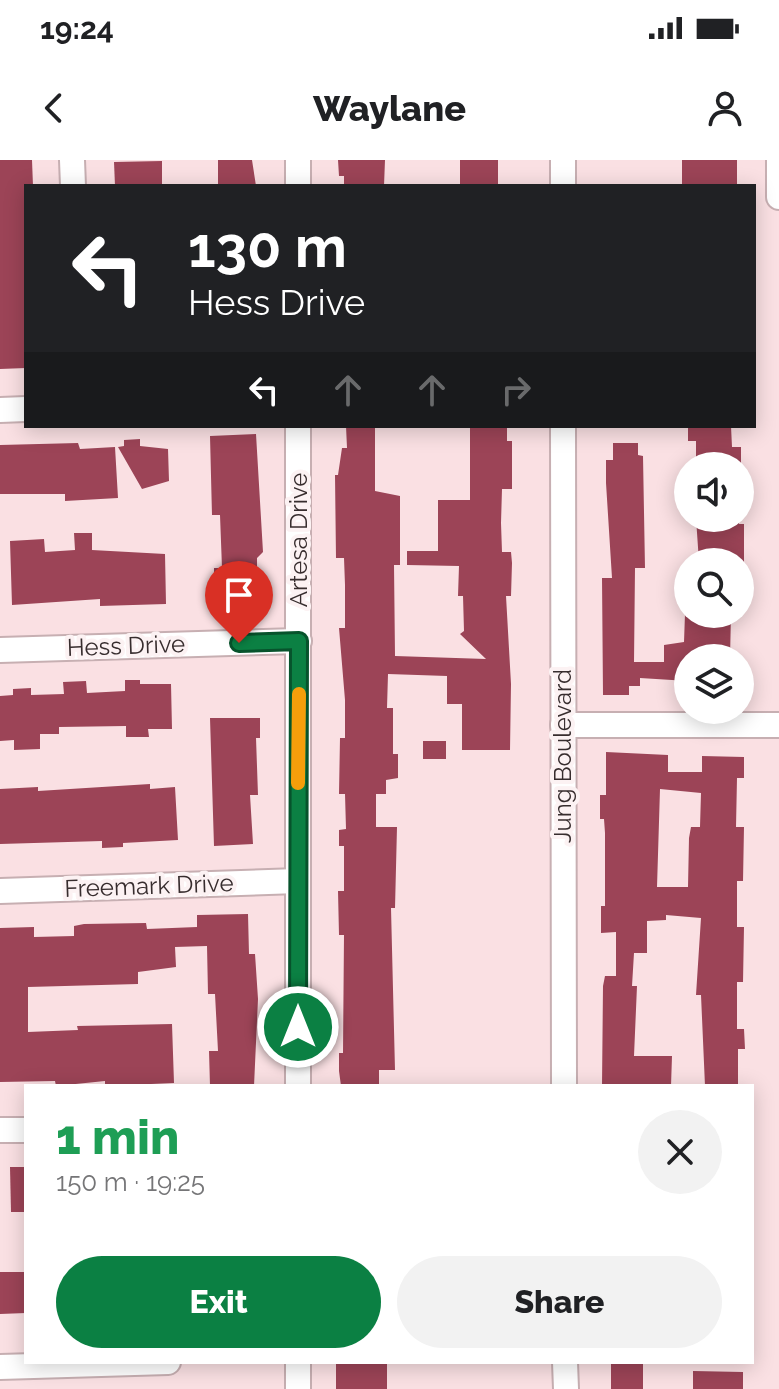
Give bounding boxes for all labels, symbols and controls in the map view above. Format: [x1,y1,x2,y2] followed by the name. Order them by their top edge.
[40,11,114,46] text: 19:24
[32,86,76,130] icon: back
[703,86,747,130] icon: person
[313,87,466,129] text: Waylane
[188,214,347,280] text: 130 m
[56,216,160,320] icon: left
[188,281,365,323] text: Hess Drive
[242,368,286,412] icon: left
[326,368,370,412] icon: ahead
[410,368,454,412] icon: ahead
[494,368,538,412] icon: right
[674,452,754,724] map controls
[674,452,754,532] button: sound
[284,473,313,607] street label: Artesa Drive
[674,548,754,628] button: search
[205,561,273,643] pin
[217,573,261,617] icon: arrive
[66,629,186,662] street label: Hess Drive
[674,644,754,724] button: layers
[548,669,577,843] street label: Jung Boulevard
[64,868,234,903] street label: Freemark Drive
[256,985,340,1069] position arrow
[56,1109,179,1165] text: 1 min
[638,1110,722,1194] button: close
[56,1167,205,1197] text: 150 m · 19:25
[56,1256,381,1348] button: Exit
[397,1256,722,1348] button: Share

